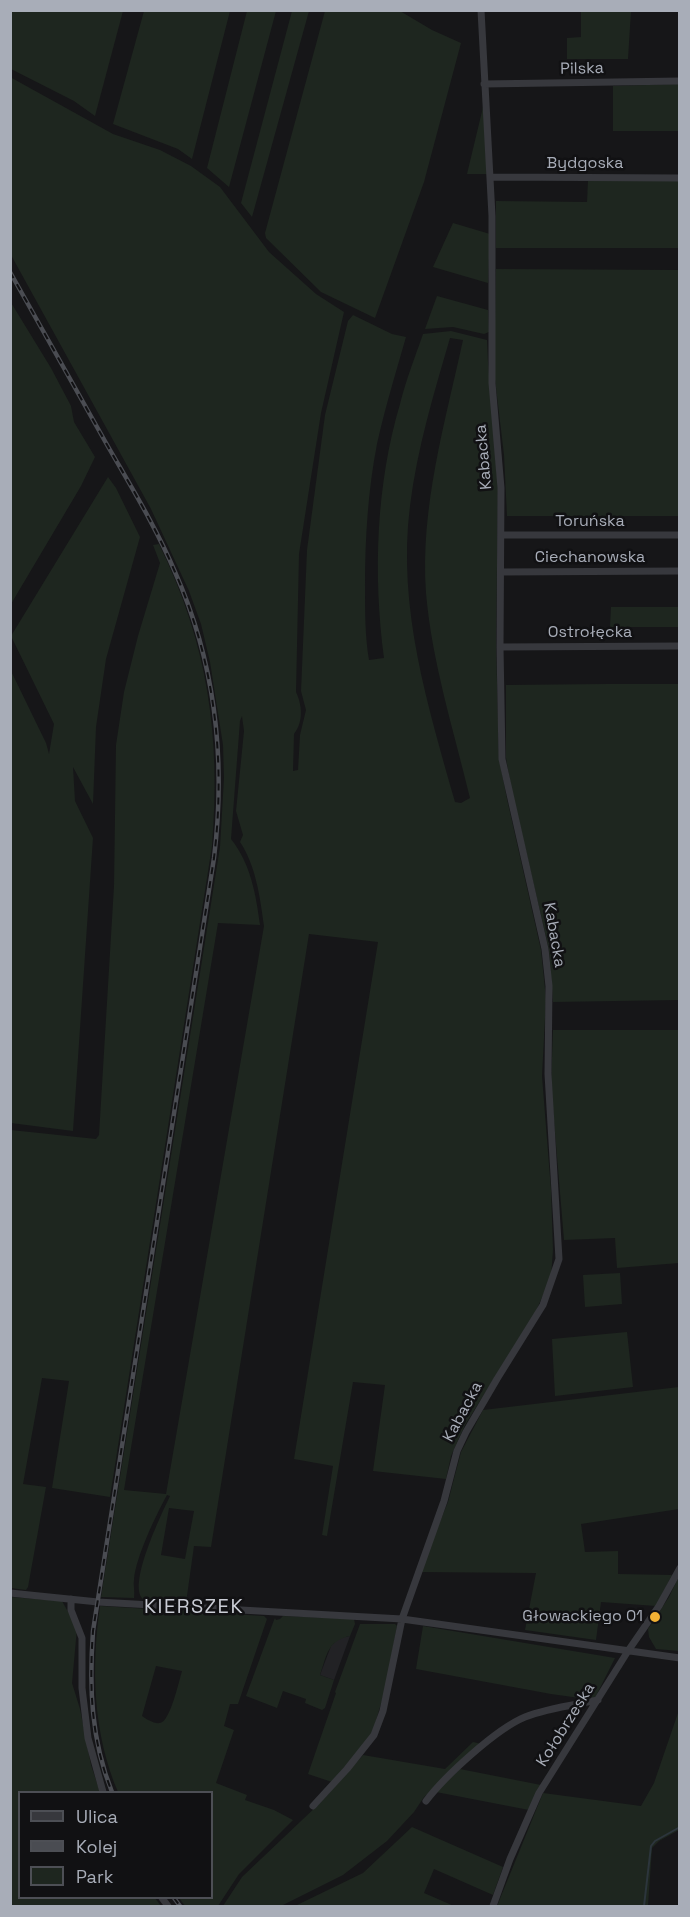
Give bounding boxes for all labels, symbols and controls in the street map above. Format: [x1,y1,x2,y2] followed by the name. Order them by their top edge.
[560,59,604,79] street label: Pilska
[547,154,623,174] street label: Bydgoska
[472,424,496,490] street label: Kabacka
[555,512,625,532] street label: Toruńska
[535,548,645,568] street label: Ciechanowska
[548,623,632,643] street label: Ostrołęcka
[539,901,569,969] street label: Kabacka
[439,1379,487,1445] street label: Kabacka
[144,1596,244,1620] district label: KIERSZEK
[522,1607,643,1627] place label: Głowackiego 01
[648,1610,662,1624] marker: Głowackiego 01
[533,1680,599,1770] street label: Kołobrzeska
[18,1791,213,1899] legend
[76,1805,118,1828] text: Ulica
[76,1835,117,1858] text: Kolej
[76,1865,113,1888] text: Park

